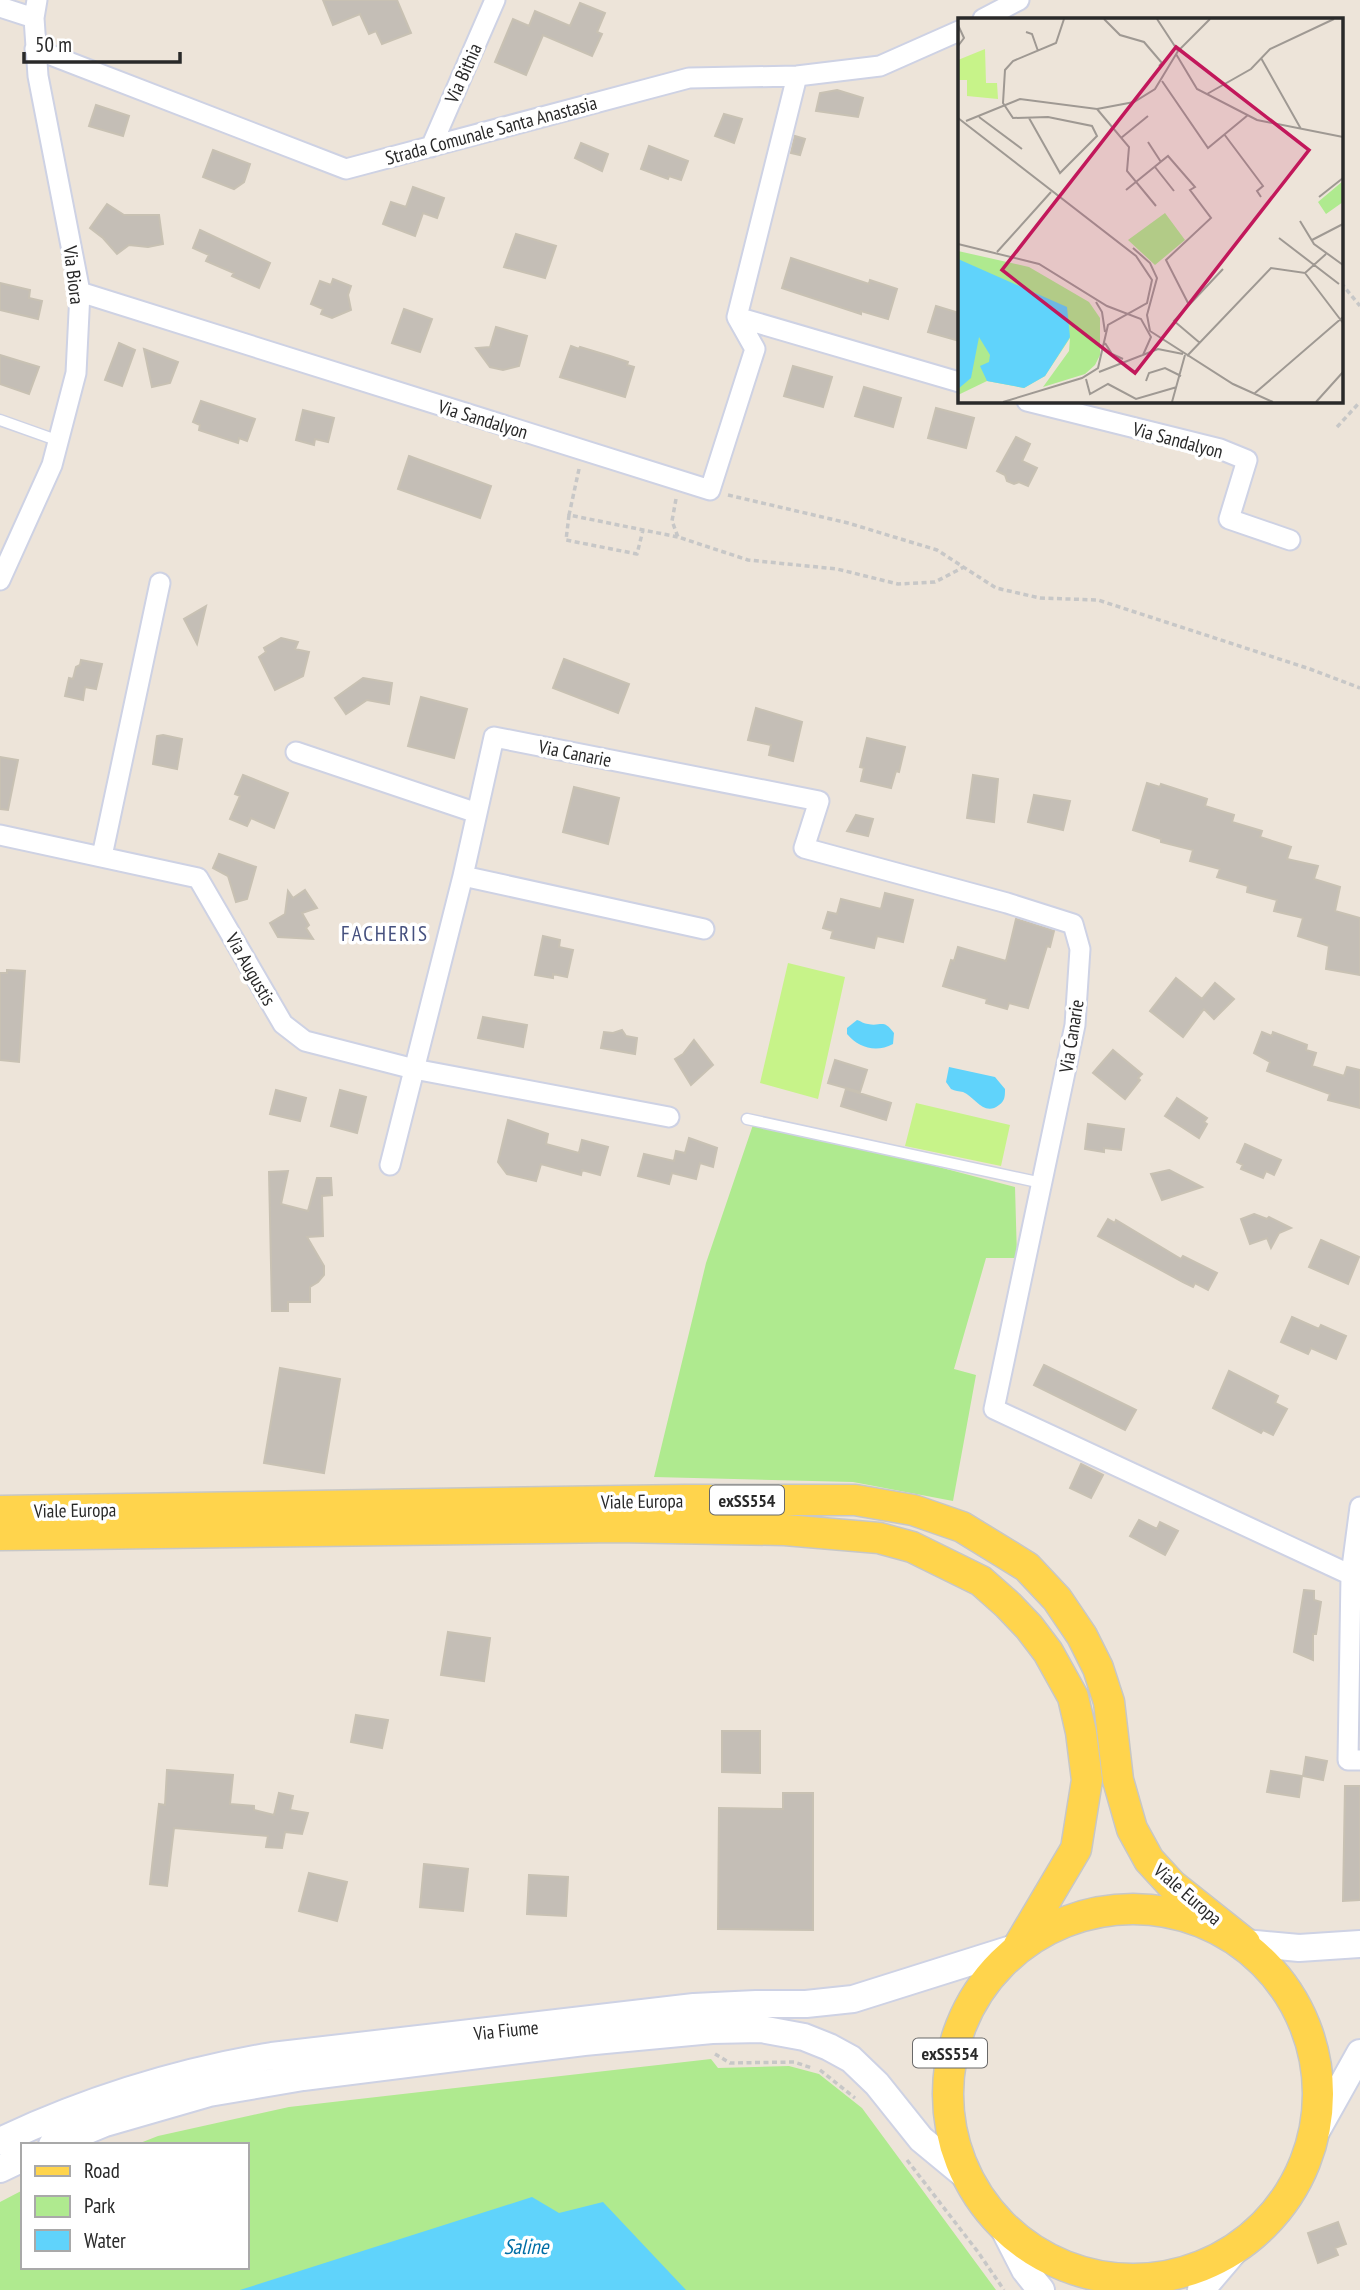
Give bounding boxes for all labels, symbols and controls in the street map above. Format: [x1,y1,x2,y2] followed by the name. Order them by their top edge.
[958,18,1342,402] inset map
[24,21,180,65] scale bar
[35,31,72,58] text: 50 m
[439,39,487,108] street label: Via Bithia
[383,90,599,170] street label: Strada Comunale Santa Anastasia
[58,243,89,306] street label: Via Biora
[434,394,531,444] street label: Via Sandalyon
[1129,416,1226,464] street label: Via Sandalyon
[536,734,614,772] street label: Via Canarie
[341,920,429,947] district label: FACHERIS
[220,928,281,1010] street label: Via Augustis
[1053,998,1089,1075] street label: Via Canarie
[710,1485,784,1514] road number: exSS554
[600,1488,683,1514] street label: Viale Europa
[33,1497,116,1523] street label: Viale Europa
[1148,1857,1227,1930] street label: Viale Europa
[471,2015,540,2045] street label: Via Fiume
[913,2038,987,2068] road number: exSS554
[21,2143,248,2269] legend
[84,2157,120,2184] text: Road
[84,2192,115,2219] text: Park
[84,2227,126,2254] text: Water
[504,2233,550,2260] water label: Saline

